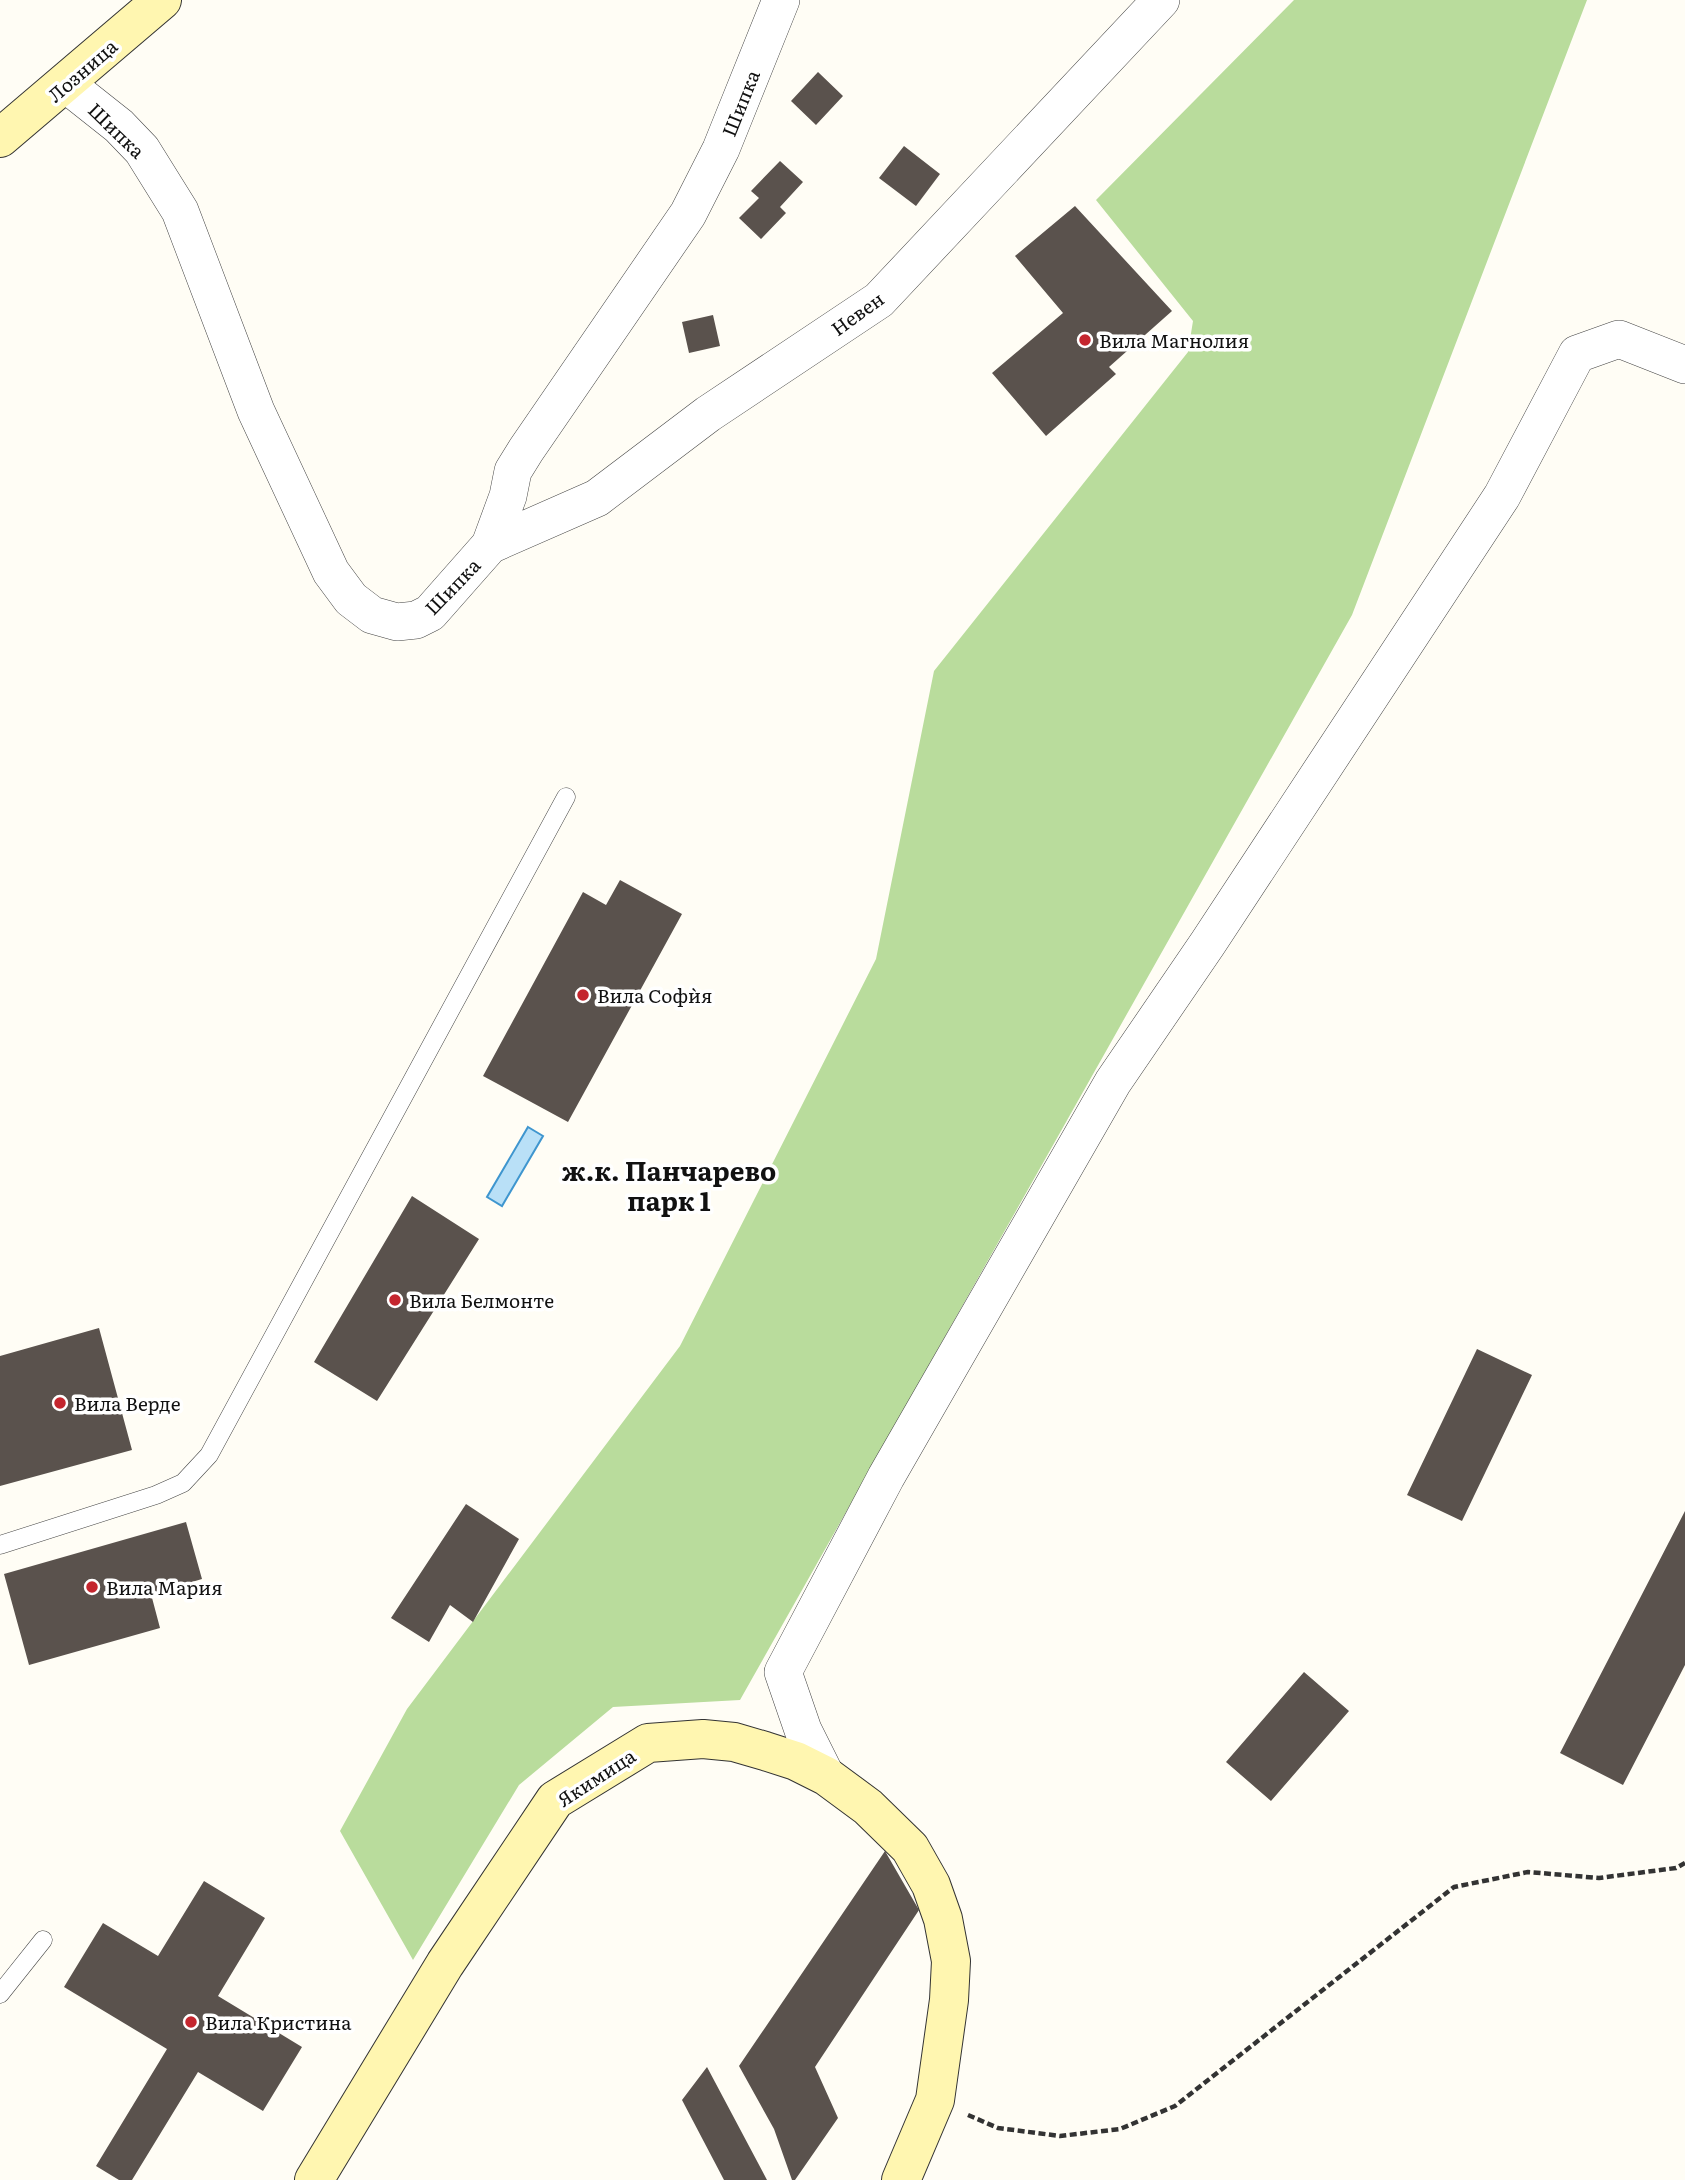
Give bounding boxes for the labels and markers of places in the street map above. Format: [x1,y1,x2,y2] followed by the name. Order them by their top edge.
[1099,326,1249,354] place label: Вила Магнолия
[1077,332,1093,348] marker: Вила Магнолия
[597,981,712,1009] place label: Вила Софѝя
[575,987,591,1003] marker: Вила Софѝя
[409,1286,554,1314] place label: Вила Белмонте
[387,1292,403,1308] marker: Вила Белмонте
[74,1389,181,1417] place label: Вила Верде
[52,1395,68,1411] marker: Вила Верде
[106,1573,223,1601] place label: Вила Мария
[84,1579,100,1595] marker: Вила Мария
[205,2008,352,2036] place label: Вила Кристина
[183,2014,199,2030] marker: Вила Кристина

